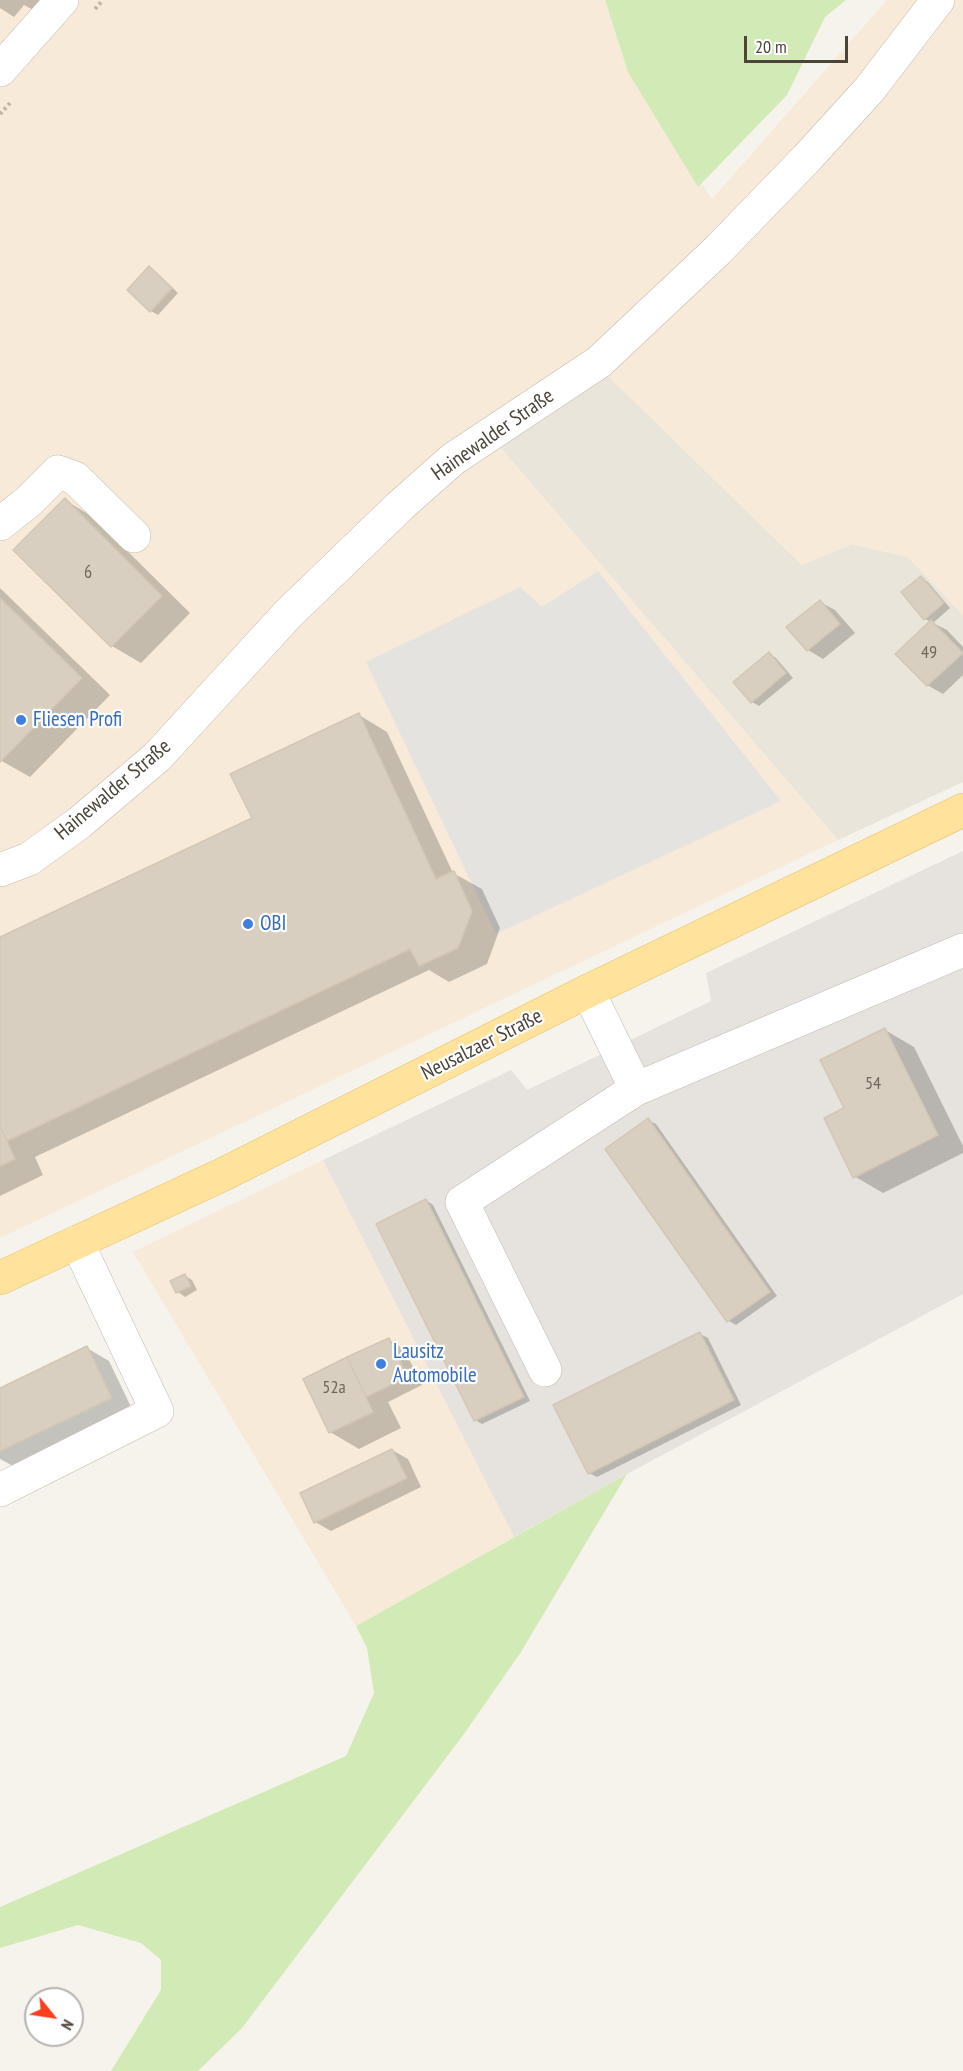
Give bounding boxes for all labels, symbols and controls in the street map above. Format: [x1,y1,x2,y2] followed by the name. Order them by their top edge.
[747,24,850,62] scale bar
[755,35,787,58] text: 20 m
[427,384,559,486] street label: Hainewalder Straße
[84,562,92,584] house number: 6
[921,642,937,664] house number: 49
[33,707,122,733] place label: Fliesen Profi
[14,713,28,727] marker: Fliesen Profi
[50,734,176,846] street label: Hainewalder Straße
[260,911,286,937] place label: OBI
[241,917,255,931] marker: OBI
[417,1004,547,1086] street label: Neusalzaer Straße
[865,1073,881,1095] house number: 54
[393,1339,477,1389] place label: Lausitz Automobile
[374,1357,388,1371] marker: Lausitz Automobile
[322,1377,346,1399] house number: 52a
[24,1987,84,2047] north arrow
[57,2016,79,2034] text: N

